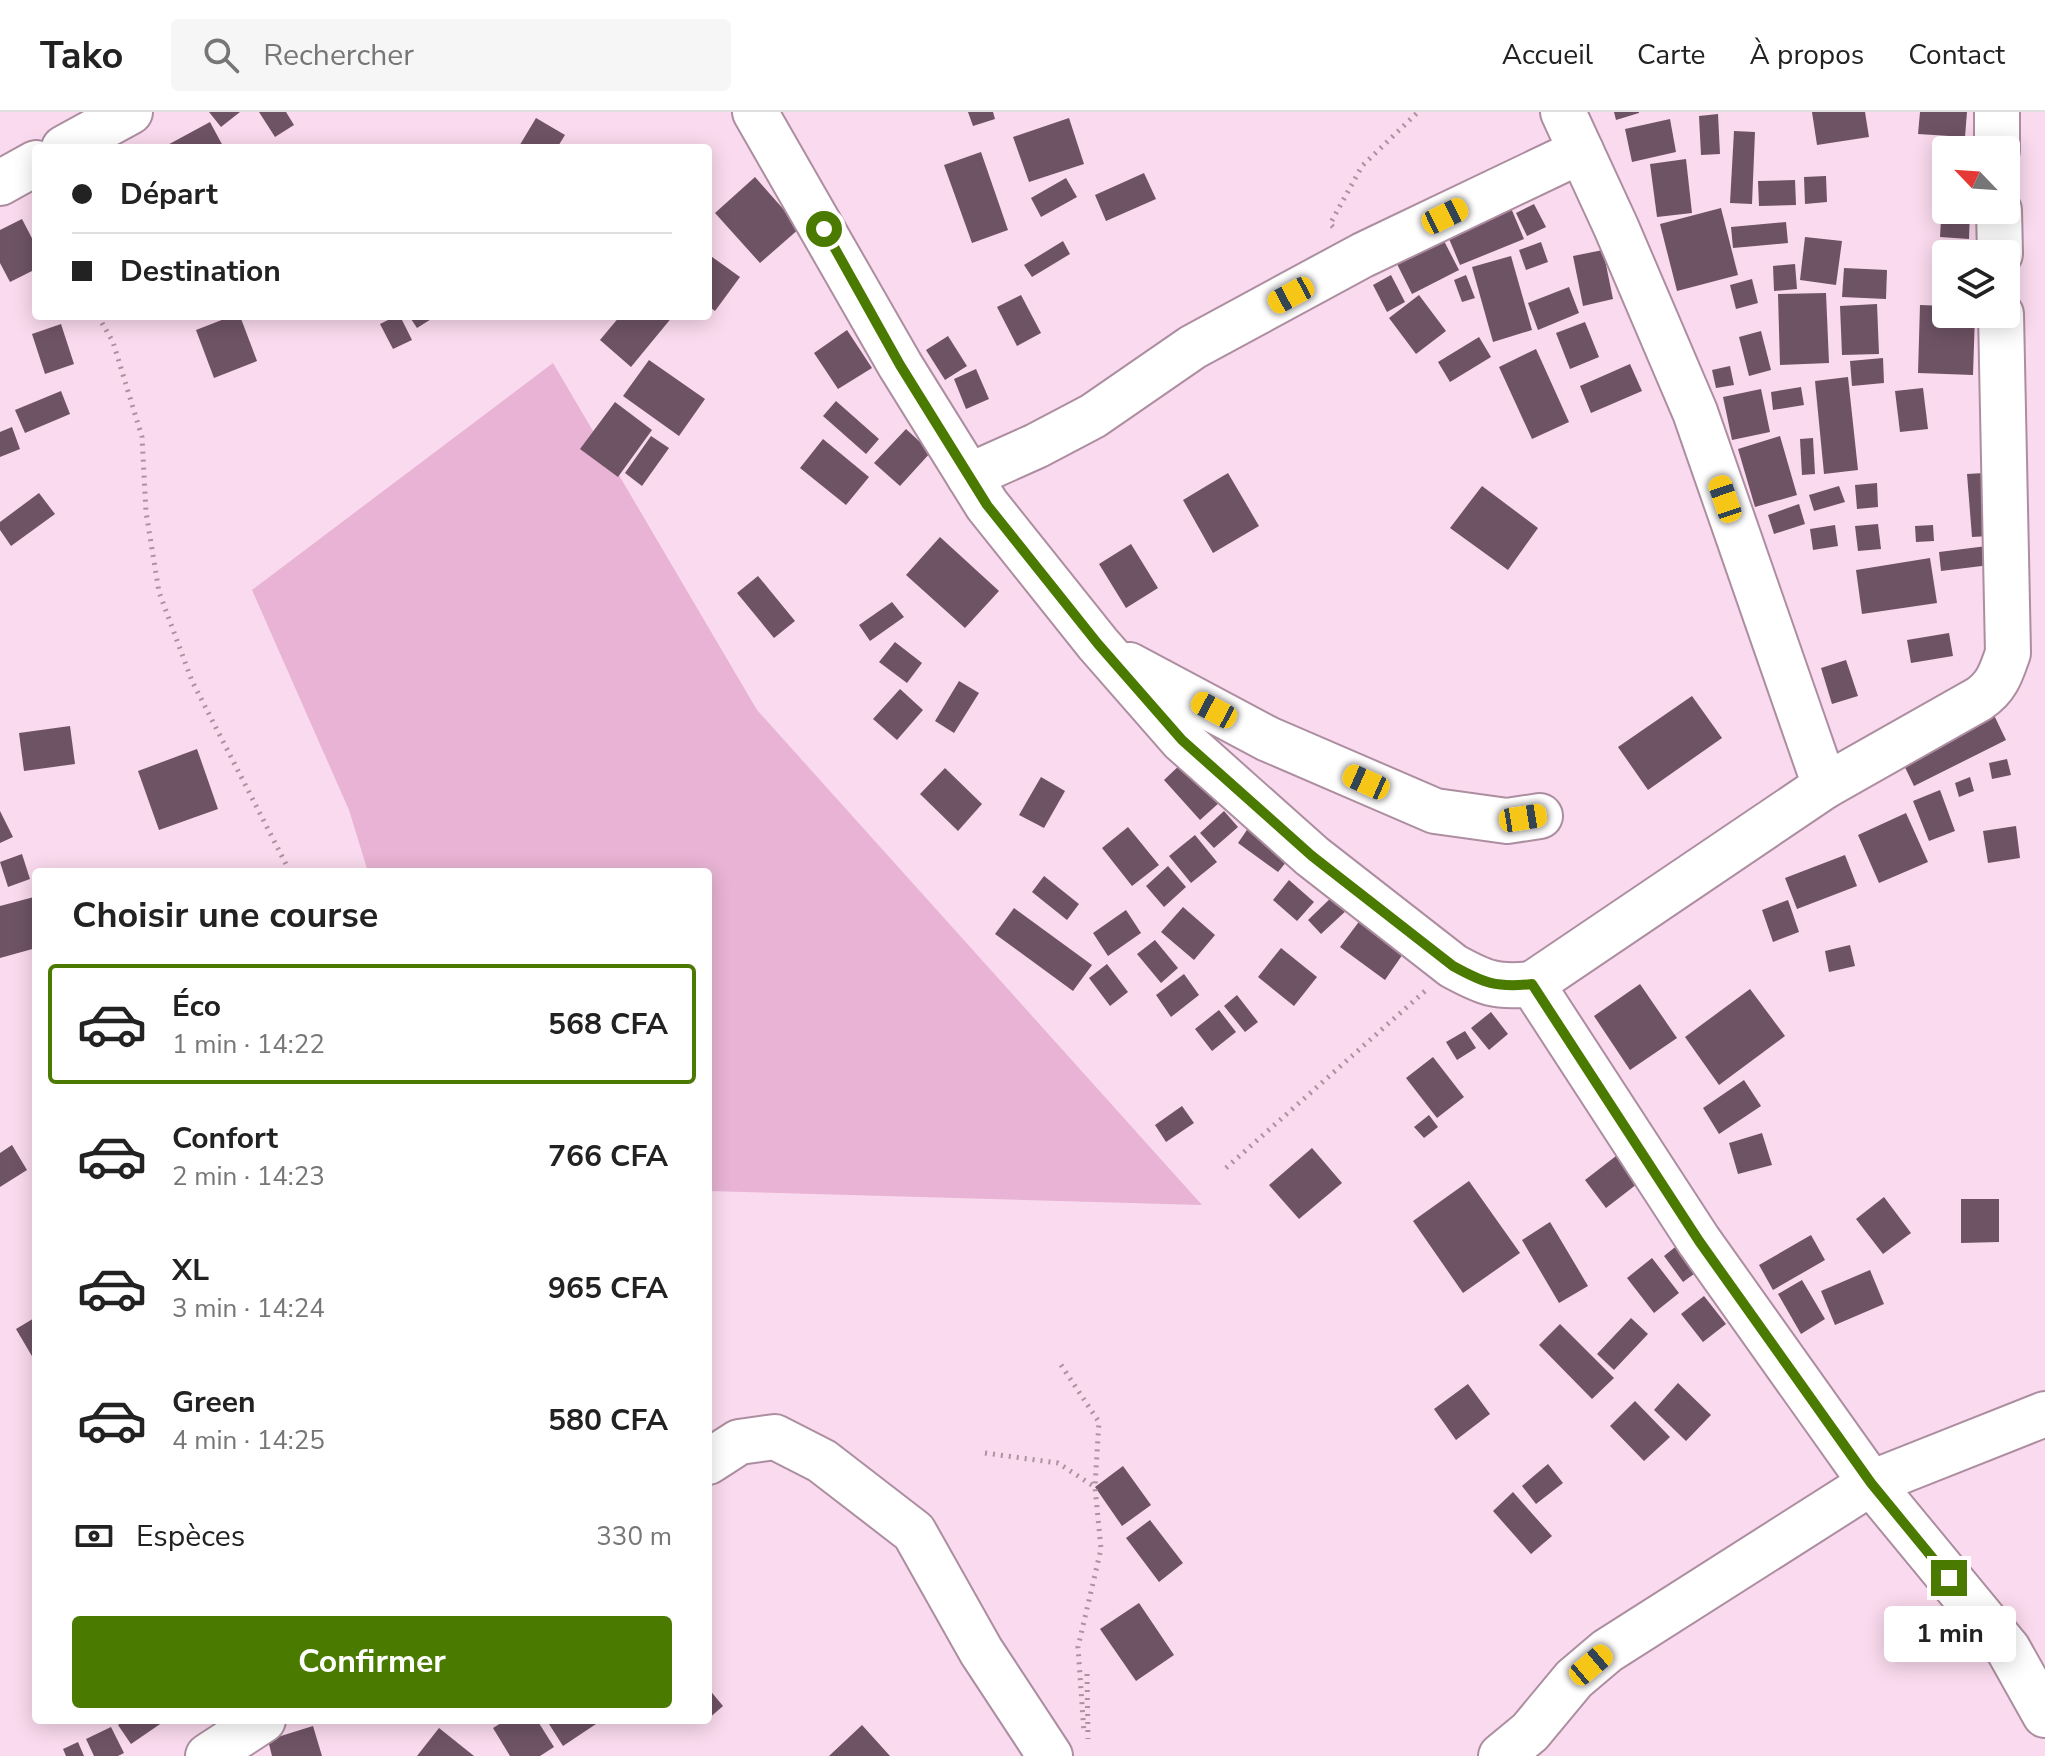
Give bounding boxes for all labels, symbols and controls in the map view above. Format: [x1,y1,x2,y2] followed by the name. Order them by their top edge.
[171,19,731,91] search box
[40,30,123,81] text: Tako
[199,33,243,77] icon: search
[263,35,414,76] text: Rechercher
[1502,36,1593,74] text: Accueil
[1637,36,1706,74] text: Carte
[1750,36,1864,74] text: À propos
[1908,36,2005,74] text: Contact
[1932,136,2020,224] north arrow
[1932,136,2020,328] map controls
[120,174,218,215] text: Départ
[1418,195,1472,237] car
[806,211,842,247] route start
[1932,240,2020,328] button: layers
[120,251,281,292] text: Destination
[1264,273,1318,317] car
[1706,472,1744,526] car
[1187,688,1241,732] car
[1339,761,1393,803] car
[1497,802,1549,834] car
[72,891,378,940] text: Choisir une course
[172,986,221,1027] text: Éco
[76,988,148,1060] icon: car
[548,1004,668,1045] text: 568 CFA
[172,1027,325,1062] text: 1 min · 14:22
[172,1118,278,1159] text: Confort
[76,1120,148,1192] icon: car
[548,1136,668,1177] text: 766 CFA
[172,1159,325,1194] text: 2 min · 14:23
[172,1250,209,1291] text: XL
[76,1252,148,1324] icon: car
[548,1268,668,1309] text: 965 CFA
[172,1291,325,1326] text: 3 min · 14:24
[172,1382,256,1423] text: Green
[76,1384,148,1456] icon: car
[548,1400,668,1441] text: 580 CFA
[172,1423,325,1458] text: 4 min · 14:25
[72,1514,116,1558] icon: cash
[136,1516,245,1557] text: Espèces
[596,1519,672,1554] text: 330 m
[1931,1560,1967,1596] route end
[1883,1606,2015,1662] callout: 1 min
[72,1616,672,1708] button: Confirmer
[1916,1616,1984,1651] text: 1 min
[1565,1640,1617,1690] car

